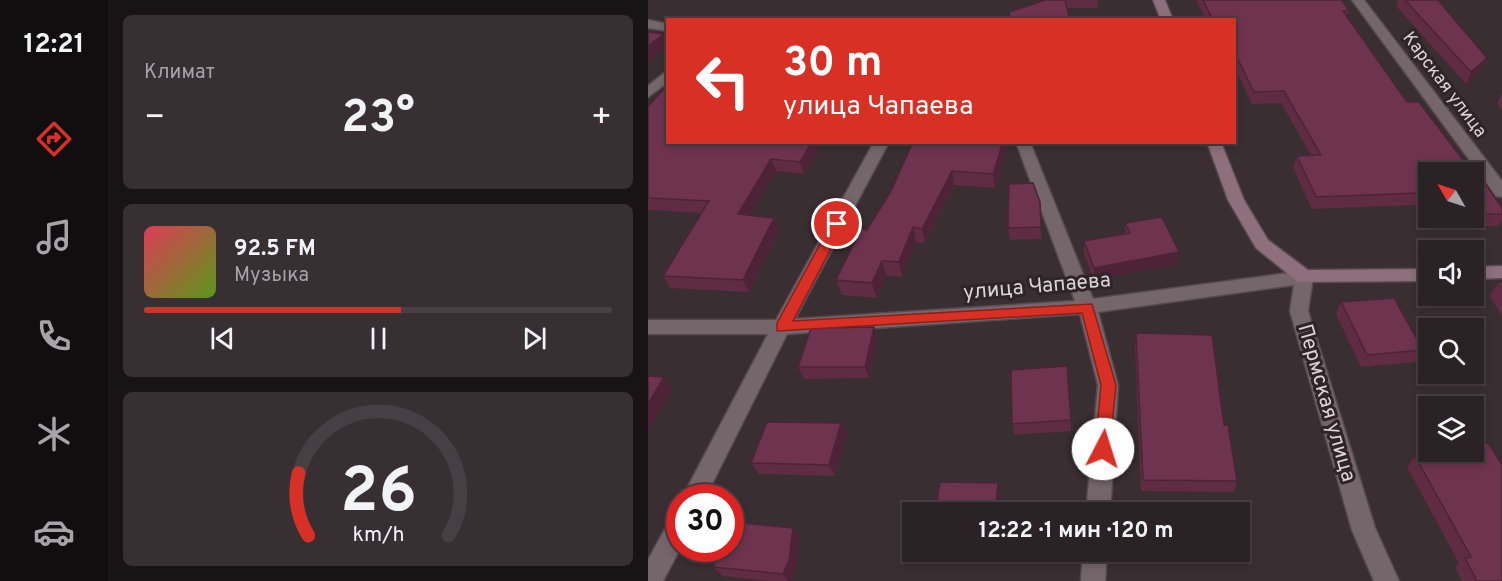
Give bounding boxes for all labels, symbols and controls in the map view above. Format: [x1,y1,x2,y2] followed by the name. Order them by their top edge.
[1397,27,1491,143] street label: Карская улица
[23,28,85,62] text: 12:21
[783,38,882,91] text: 30 m
[684,42,762,120] icon: left
[144,60,215,86] text: Климат
[783,90,973,124] text: улица Чапаева
[341,91,415,148] text: 23°
[144,98,165,140] text: −
[591,98,612,140] text: +
[33,118,75,160] icon: directions
[1418,162,1484,228] north arrow
[1418,162,1484,462] map controls
[811,198,862,249] pin
[820,207,853,240] icon: arrive
[33,216,75,258] icon: music
[234,236,316,263] text: 92.5 FM
[1418,240,1484,306] button: sound
[234,263,309,289] text: Музыка
[962,267,1112,307] street label: улица Чапаева
[33,315,75,357] icon: phone
[1418,318,1484,384] button: search
[1291,321,1361,485] street label: Пермская улица
[206,322,239,355] icon: previous
[362,322,395,355] icon: pause
[518,322,551,355] icon: next
[1418,396,1484,462] button: layers
[33,413,75,455] icon: climate
[1071,417,1135,481] position arrow
[340,455,416,534] text: 26
[666,484,744,562] speed limit sign: 30
[33,511,75,553] icon: car
[978,518,1174,545] text: 12:22 · 1 мин · 120 m
[352,523,404,550] text: km/h

